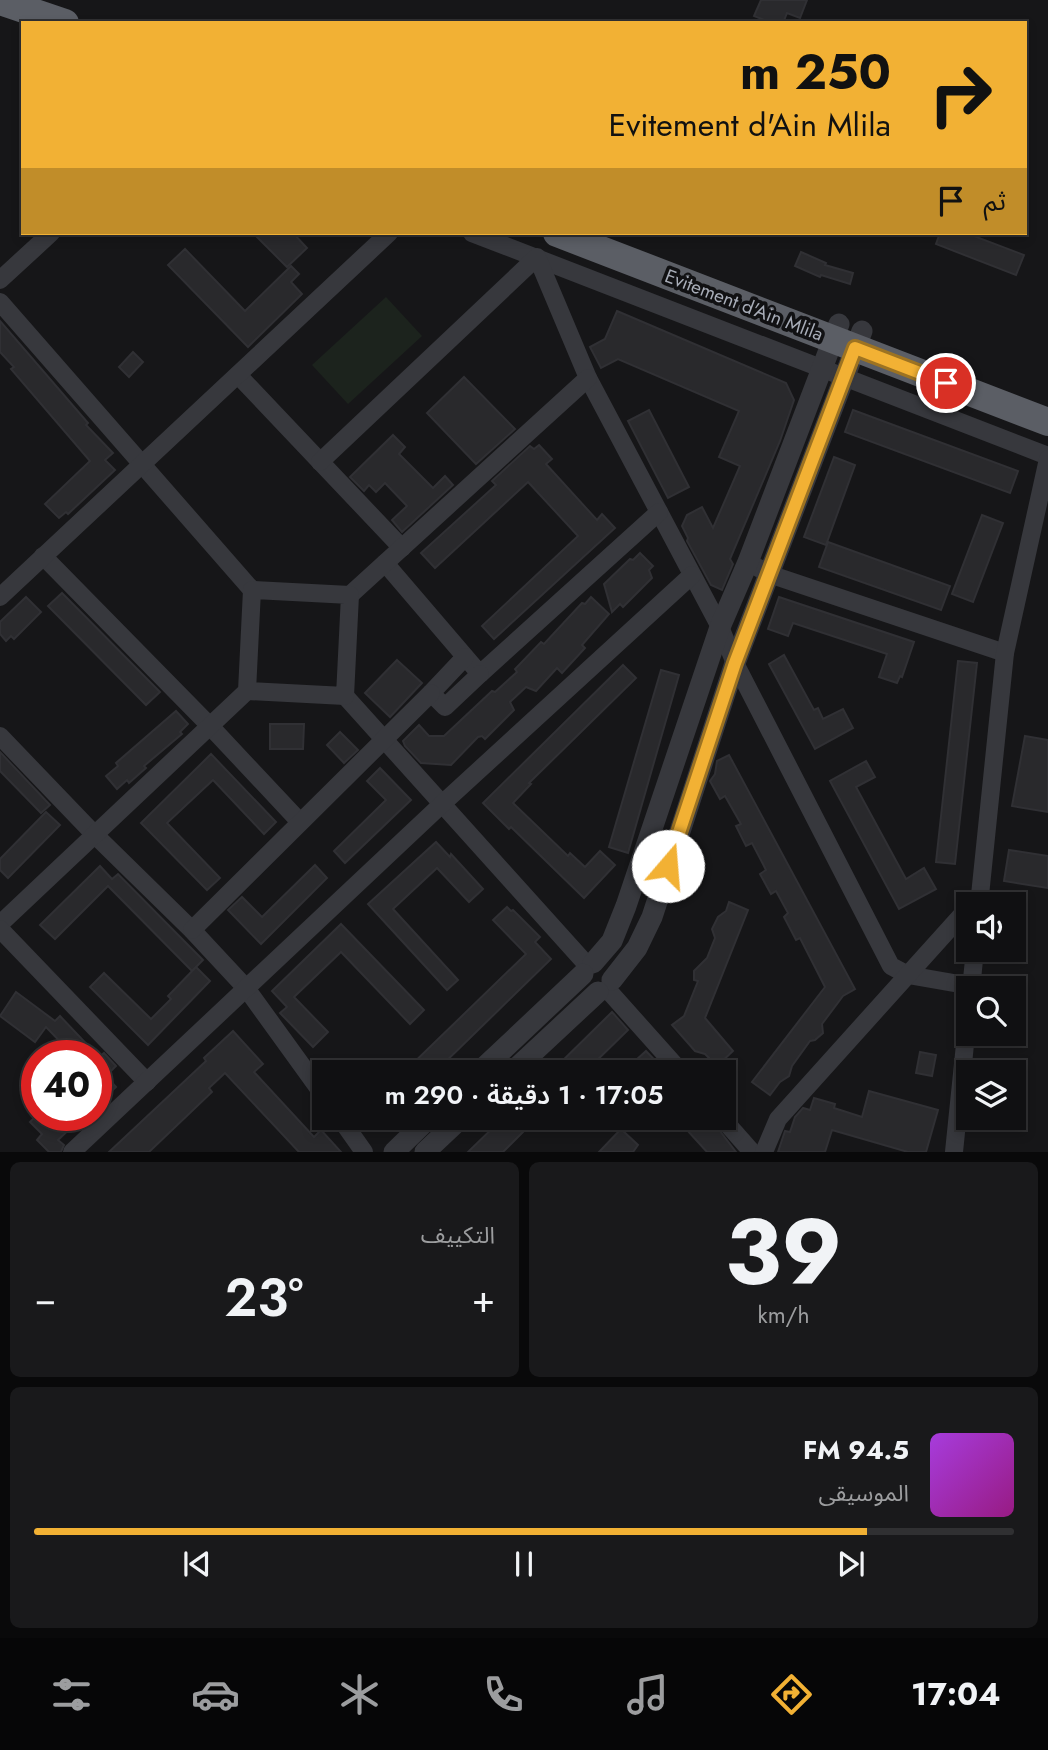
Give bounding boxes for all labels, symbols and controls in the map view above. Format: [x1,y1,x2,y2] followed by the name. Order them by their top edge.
[740,37,891,107] text: 250 m
[915,49,1006,140] icon: right
[609,102,891,148] text: Evitement d'Ain Mlila
[932,182,970,220] icon: arrive
[984,182,1006,220] text: ثم
[661,262,827,348] street label: Evitement d'Ain Mlila
[916,353,976,413] pin
[927,364,965,402] icon: arrive
[631,829,705,903] position arrow
[956,892,1026,1130] map controls
[956,892,1026,962] button: sound
[956,976,1026,1046] button: search
[21,1040,112,1131] speed limit sign: 40
[956,1060,1026,1130] button: layers
[385,1076,663,1114] text: 17:05 · 1 دقيقة · 290 m
[725,1187,842,1318] text: 39
[421,1218,495,1252] text: التكييف
[225,1260,303,1336] text: 23°
[34,1271,56,1326] text: −
[472,1271,495,1326] text: +
[758,1298,810,1332] text: km/h
[803,1431,909,1469] text: 94.5 FM
[818,1476,909,1510] text: الموسيقى
[178,1545,216,1583] icon: previous
[505,1545,543,1583] icon: pause
[832,1545,870,1583] icon: next
[47,1670,96,1719] icon: filters
[191,1670,240,1719] icon: car
[335,1670,384,1719] icon: climate
[479,1670,528,1719] icon: phone
[623,1670,672,1719] icon: music
[767,1670,816,1719] icon: directions
[911,1671,1001,1717] text: 17:04

